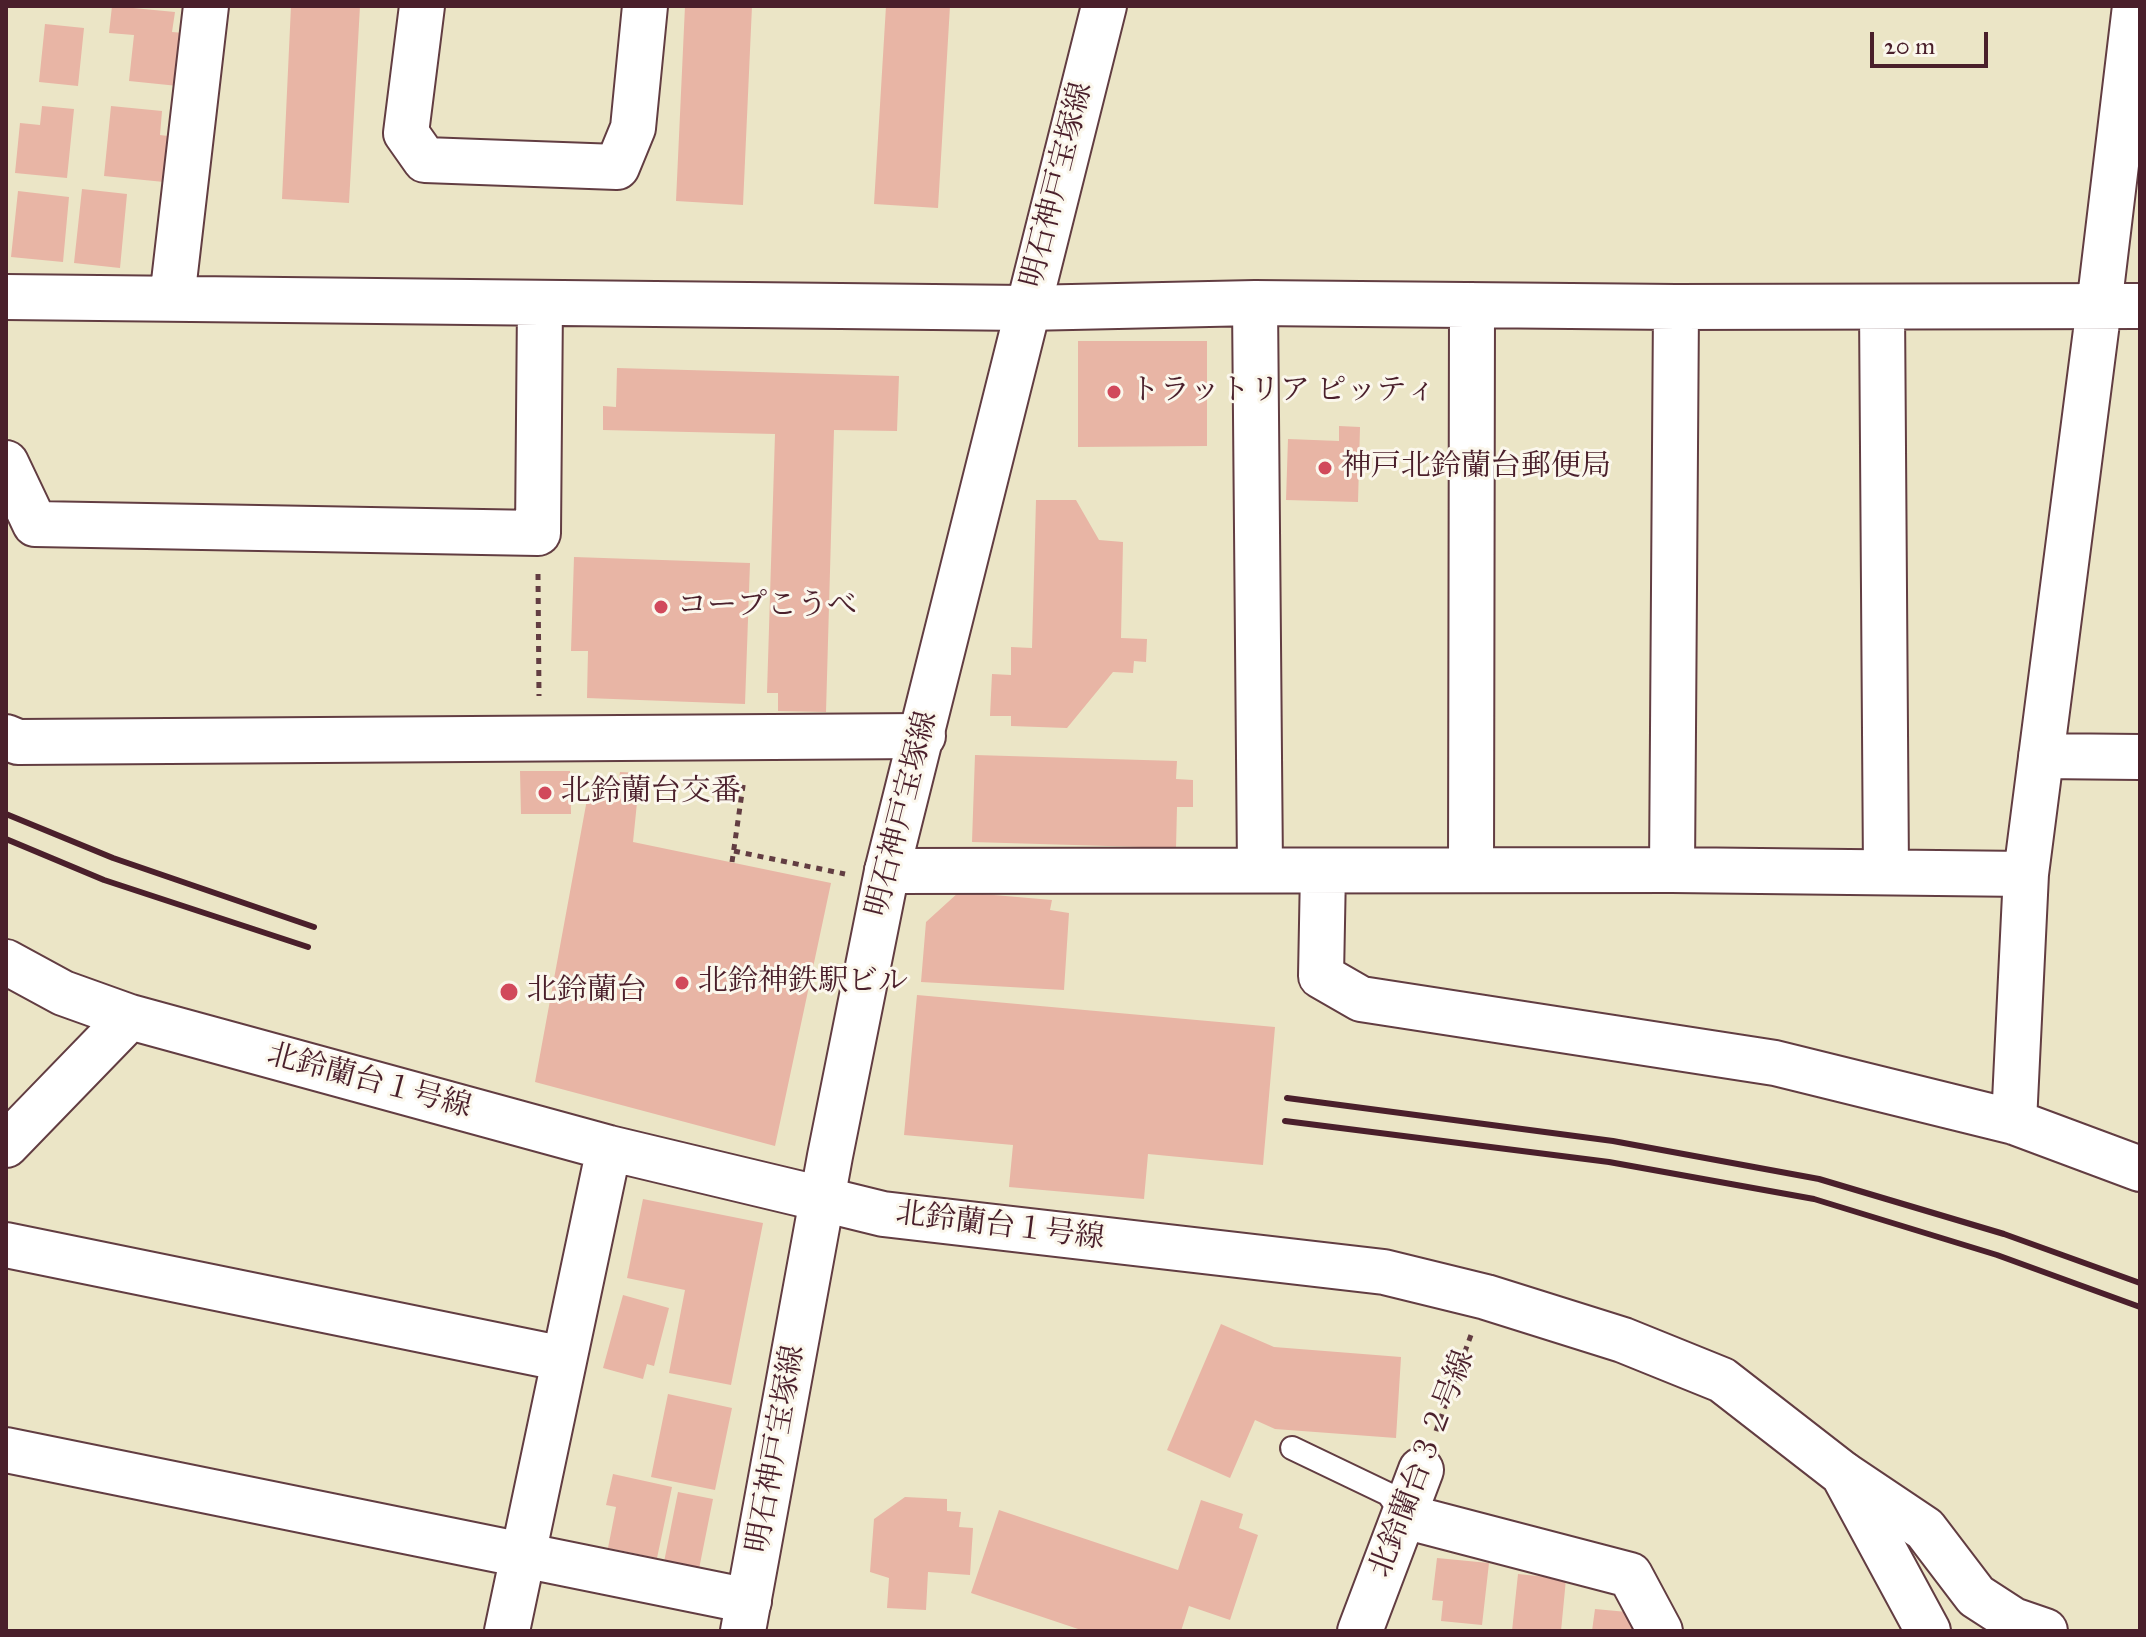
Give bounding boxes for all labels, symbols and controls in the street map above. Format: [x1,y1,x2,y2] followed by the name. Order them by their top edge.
[1874,16,1992,66] scale bar
[1884,31,1935,61] text: 20 m
[1015,79,1101,291] street label: 明石神戸宝塚線
[1130,374,1436,410] place label: トラットリア ピッティ
[1105,383,1123,401] marker: トラットリア ピッティ
[1341,450,1611,486] place label: 神戸北鈴蘭台郵便局
[1316,459,1334,477] marker: 神戸北鈴蘭台郵便局
[677,589,857,625] place label: コープこうべ
[652,598,670,616] marker: コープこうべ
[860,708,946,920] street label: 明石神戸宝塚線
[561,775,741,811] place label: 北鈴蘭台交番
[536,784,554,802] marker: 北鈴蘭台交番
[698,965,908,1001] place label: 北鈴神鉄駅ビル
[527,974,647,1010] place label: 北鈴蘭台
[673,974,691,992] marker: 北鈴神鉄駅ビル
[498,981,520,1003] marker: 北鈴蘭台
[263,1037,475,1127] street label: 北鈴蘭台１号線
[894,1196,1106,1258] street label: 北鈴蘭台１号線
[741,1342,813,1556] street label: 明石神戸宝塚線
[1363,1346,1483,1582] street label: 北鈴蘭台３２号線

